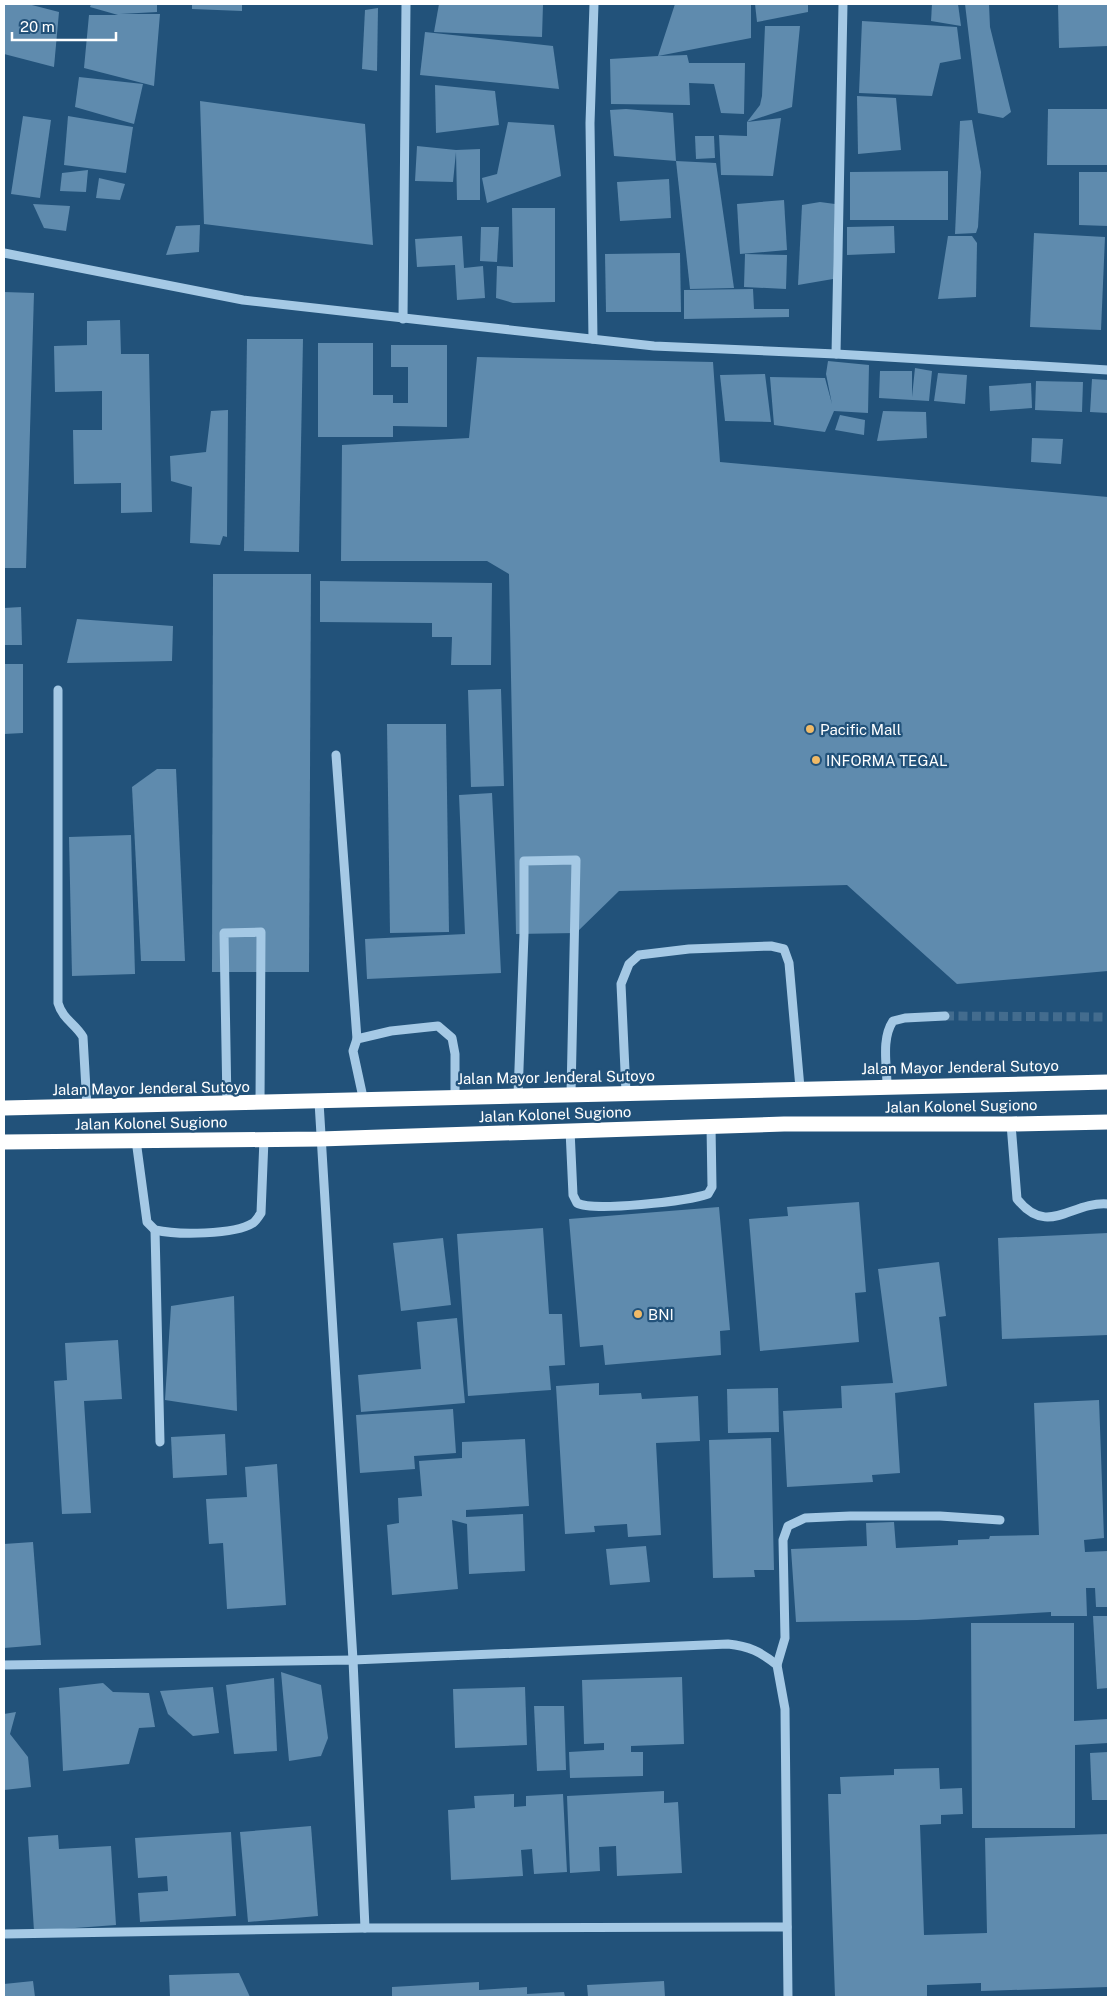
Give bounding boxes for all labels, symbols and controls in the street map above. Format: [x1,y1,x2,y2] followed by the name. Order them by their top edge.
[12,10,116,42] scale bar
[20,18,55,35] text: 20 m
[820,721,901,738] place label: Pacific Mall
[804,723,816,735] marker: Pacific Mall
[826,752,948,769] place label: INFORMA TEGAL
[810,754,822,766] marker: INFORMA TEGAL
[861,1057,1059,1077] street label: Jalan Mayor Jenderal Sutoyo
[457,1067,655,1087] street label: Jalan Mayor Jenderal Sutoyo
[52,1078,250,1098] street label: Jalan Mayor Jenderal Sutoyo
[884,1096,1038,1116] street label: Jalan Kolonel Sugiono
[478,1103,632,1125] street label: Jalan Kolonel Sugiono
[74,1113,228,1133] street label: Jalan Kolonel Sugiono
[648,1306,674,1323] place label: BNI
[632,1308,644,1320] marker: BNI

